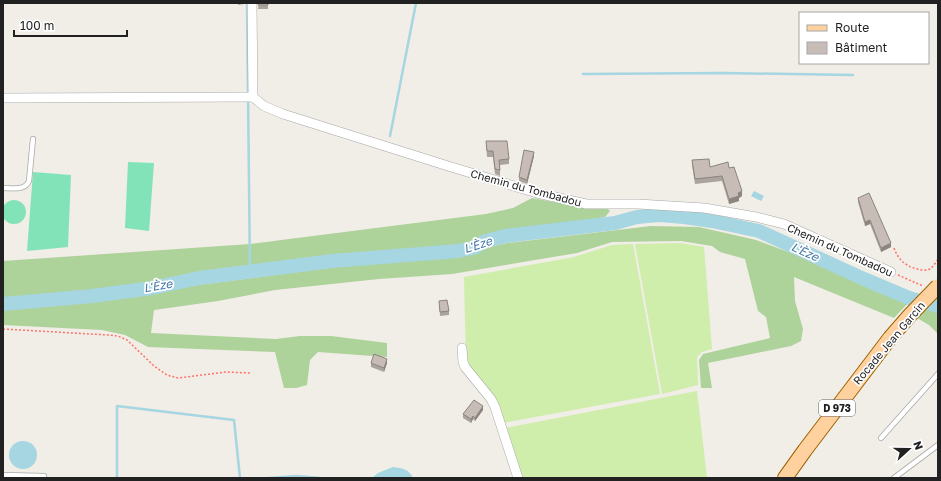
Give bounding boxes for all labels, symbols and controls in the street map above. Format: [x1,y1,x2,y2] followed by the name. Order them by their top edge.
[14,12,127,38] scale bar
[799,12,929,64] legend
[20,18,54,33] text: 100 m
[835,20,869,35] text: Route
[835,40,888,55] text: Bâtiment
[469,166,583,209] street label: Chemin du Tombadou
[785,220,895,279] street label: Chemin du Tombadou
[462,233,495,256] water label: L'Èze
[789,239,822,265] water label: L'Èze
[142,275,174,295] water label: L'Èze
[850,299,927,387] street label: Rocade Jean Garcin
[819,400,855,416] road number: D 973
[889,429,929,469] north arrow
[911,439,926,451] text: N

